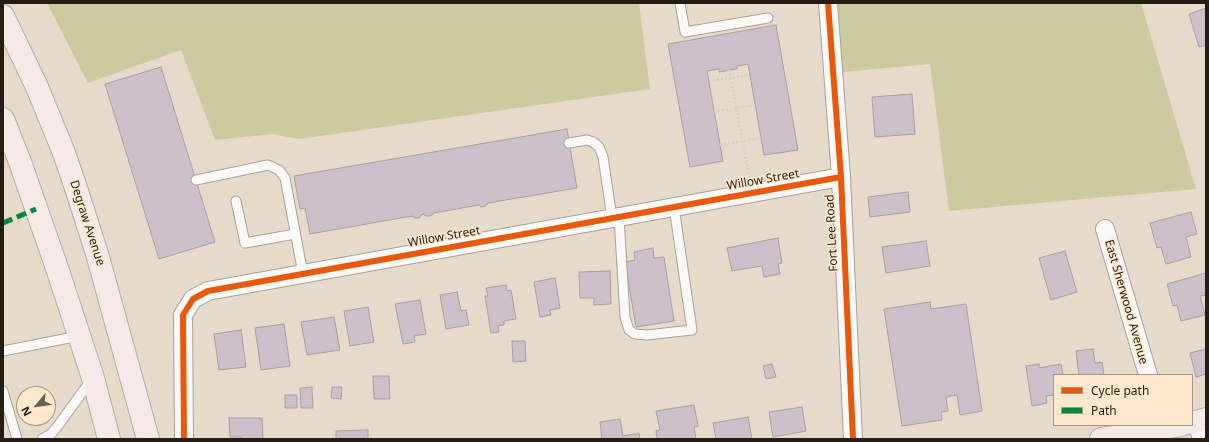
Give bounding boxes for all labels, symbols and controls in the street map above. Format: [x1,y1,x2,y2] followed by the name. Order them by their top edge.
[726,167,800,193] street label: Willow Street
[66,178,108,268] street label: Degraw Avenue
[823,194,841,272] street label: Fort Lee Road
[407,224,481,250] street label: Willow Street
[1101,238,1151,366] street label: East Sherwood Avenue
[1053,374,1193,426] legend
[1091,382,1149,399] text: Cycle path
[16,386,56,426] north arrow
[1091,402,1117,419] text: Path
[17,404,35,419] text: N

